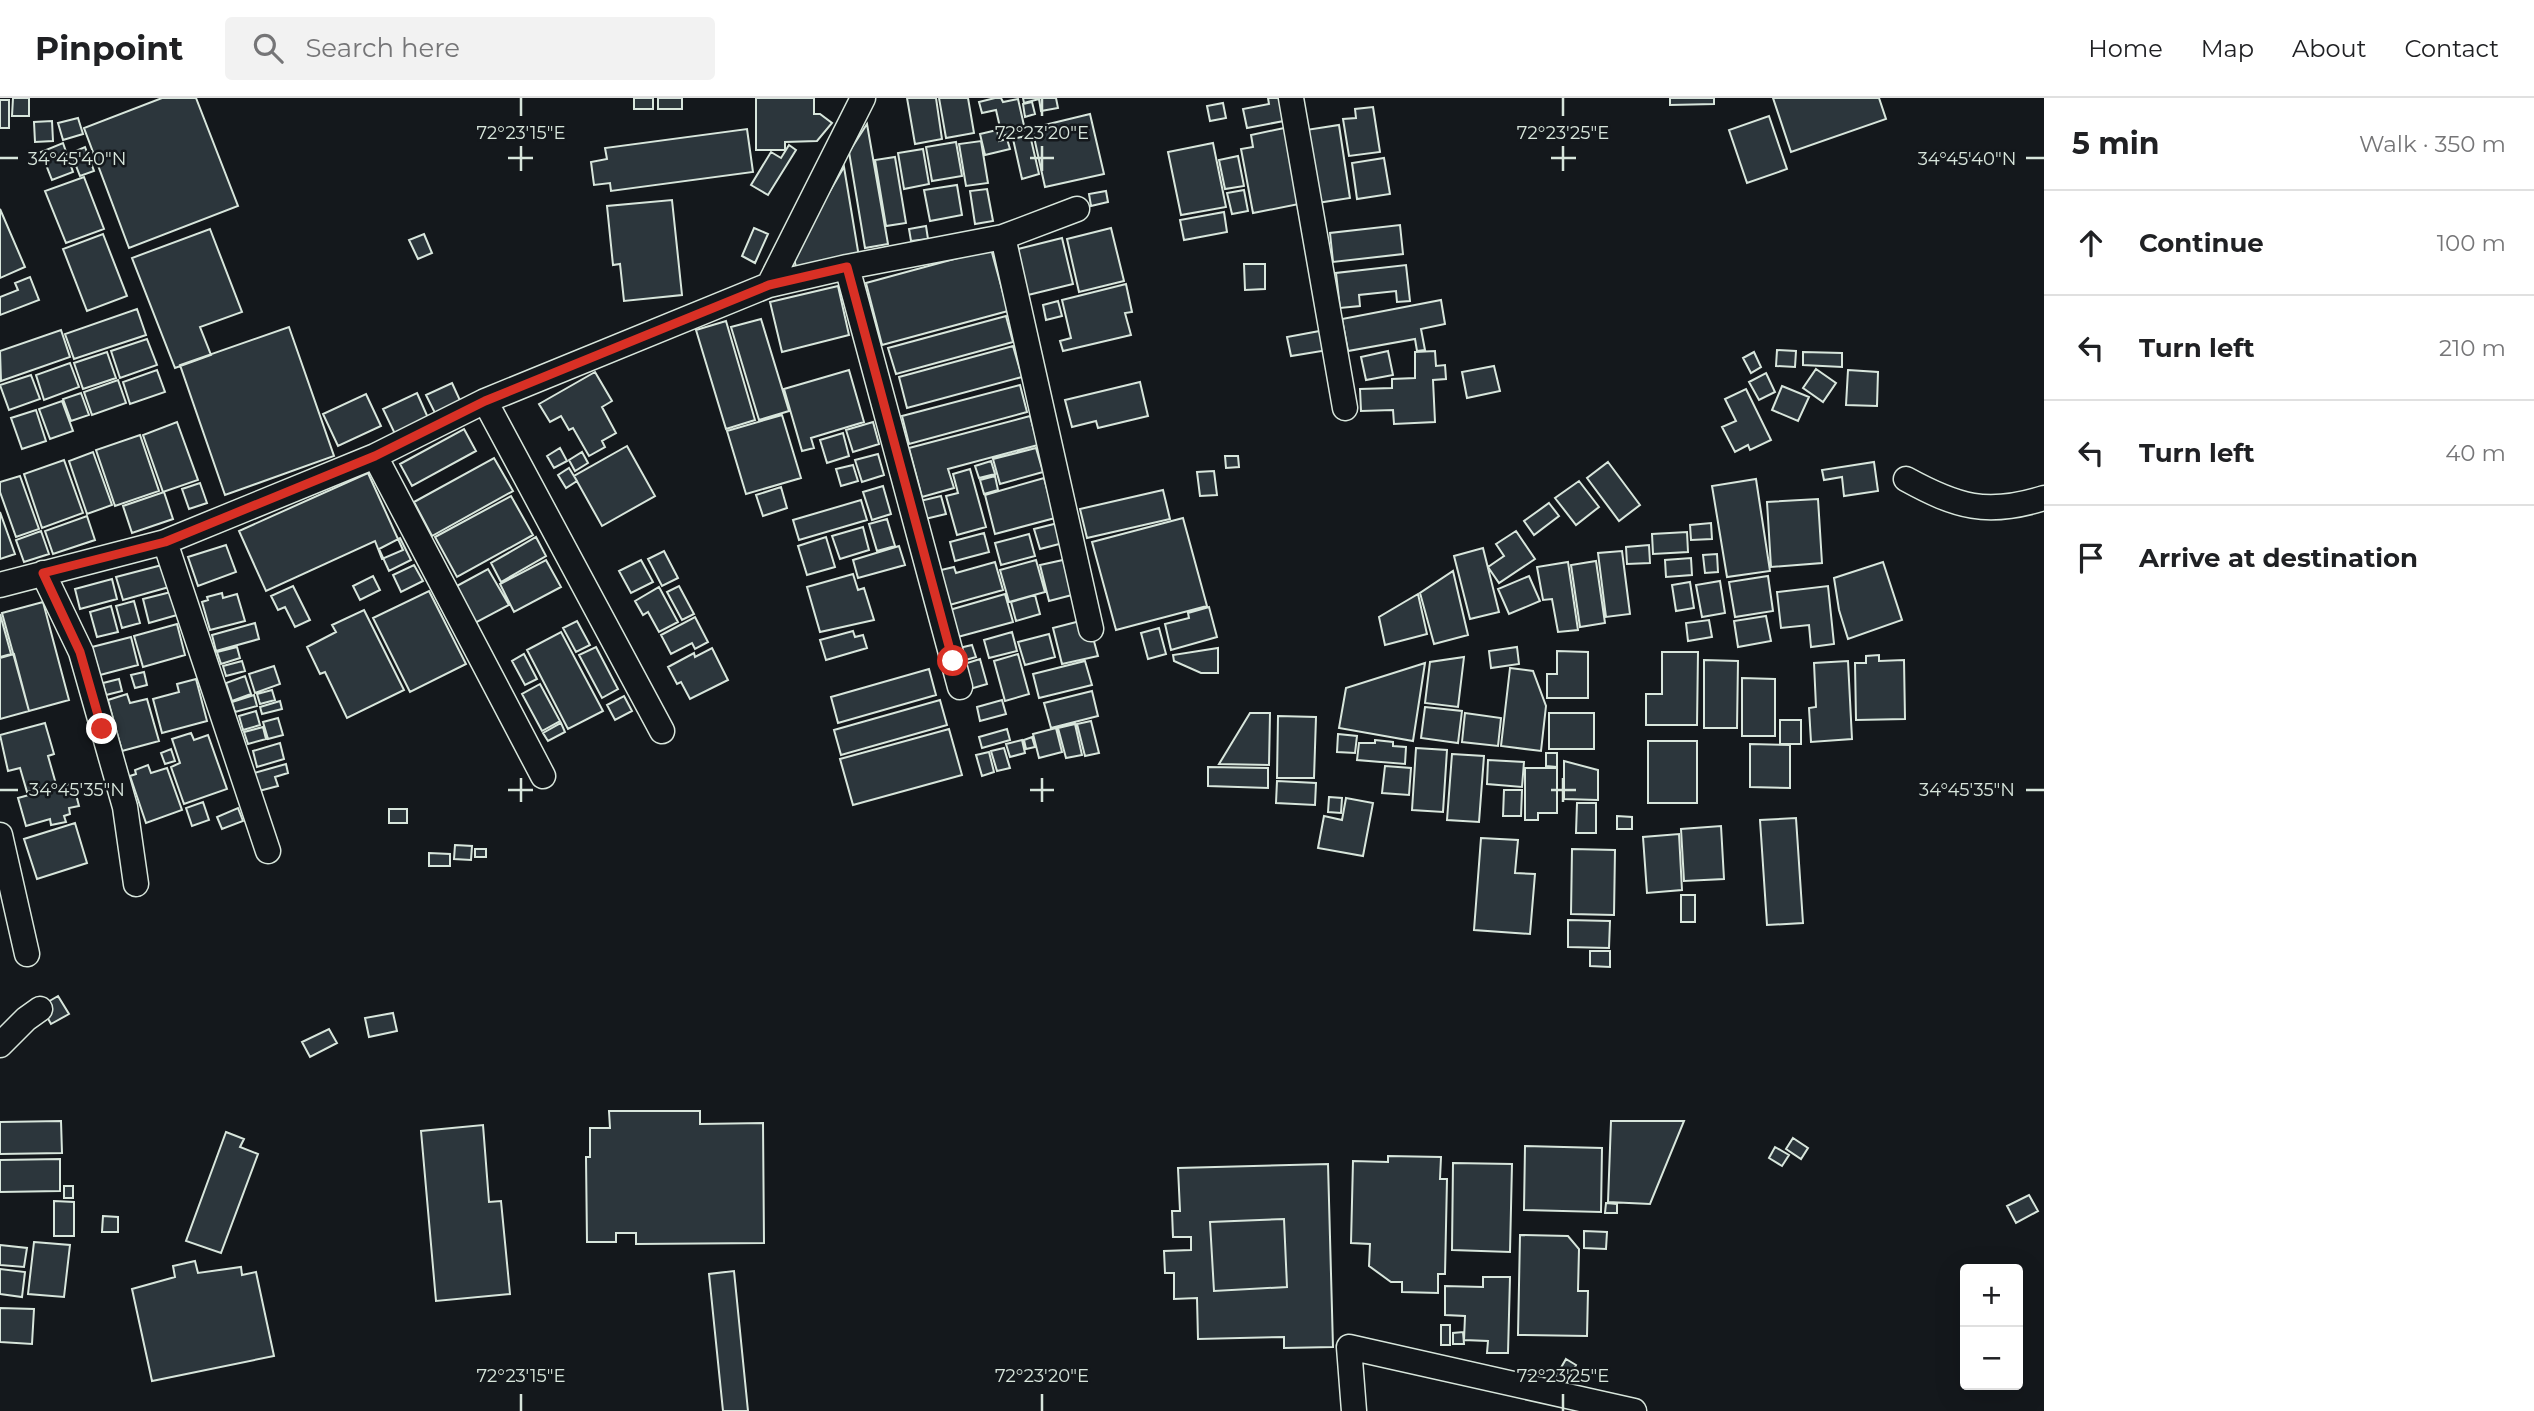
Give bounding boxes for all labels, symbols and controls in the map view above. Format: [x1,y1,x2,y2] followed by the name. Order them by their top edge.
[225,17,715,80] search box
[35,28,183,68] text: Pinpoint
[249,29,287,67] icon: search
[305,32,460,64] text: Search here
[2088,34,2163,63] text: Home
[2201,34,2254,63] text: Map
[2292,34,2366,63] text: About
[2404,34,2499,63] text: Contact
[476,122,566,144] text: 72°23'15"E
[995,122,1089,144] text: 72°23'20"E
[1517,122,1609,144] text: 72°23'25"E
[2072,125,2160,162] text: 5 min
[2359,130,2506,158] text: Walk · 350 m
[28,148,126,170] text: 34°45'40"N
[1918,148,2016,170] text: 34°45'40"N
[2072,224,2110,262] icon: ahead
[2139,227,2264,259] text: Continue
[2437,229,2506,257] text: 100 m
[2072,329,2110,367] icon: left
[2139,332,2255,364] text: Turn left
[2439,334,2506,362] text: 210 m
[2072,434,2110,472] icon: left
[2139,437,2255,469] text: Turn left
[2445,439,2506,467] text: 40 m
[2072,539,2110,577] icon: arrive
[2139,542,2418,574] text: Arrive at destination
[937,645,968,676] route start
[86,713,117,744] route end
[29,779,125,801] text: 34°45'35"N
[1919,779,2015,801] text: 34°45'35"N
[1960,1264,2023,1390] map controls
[1960,1264,2023,1327] button: +
[1960,1327,2023,1390] button: −
[476,1365,566,1387] text: 72°23'15"E
[995,1365,1089,1387] text: 72°23'20"E
[1517,1365,1609,1387] text: 72°23'25"E

